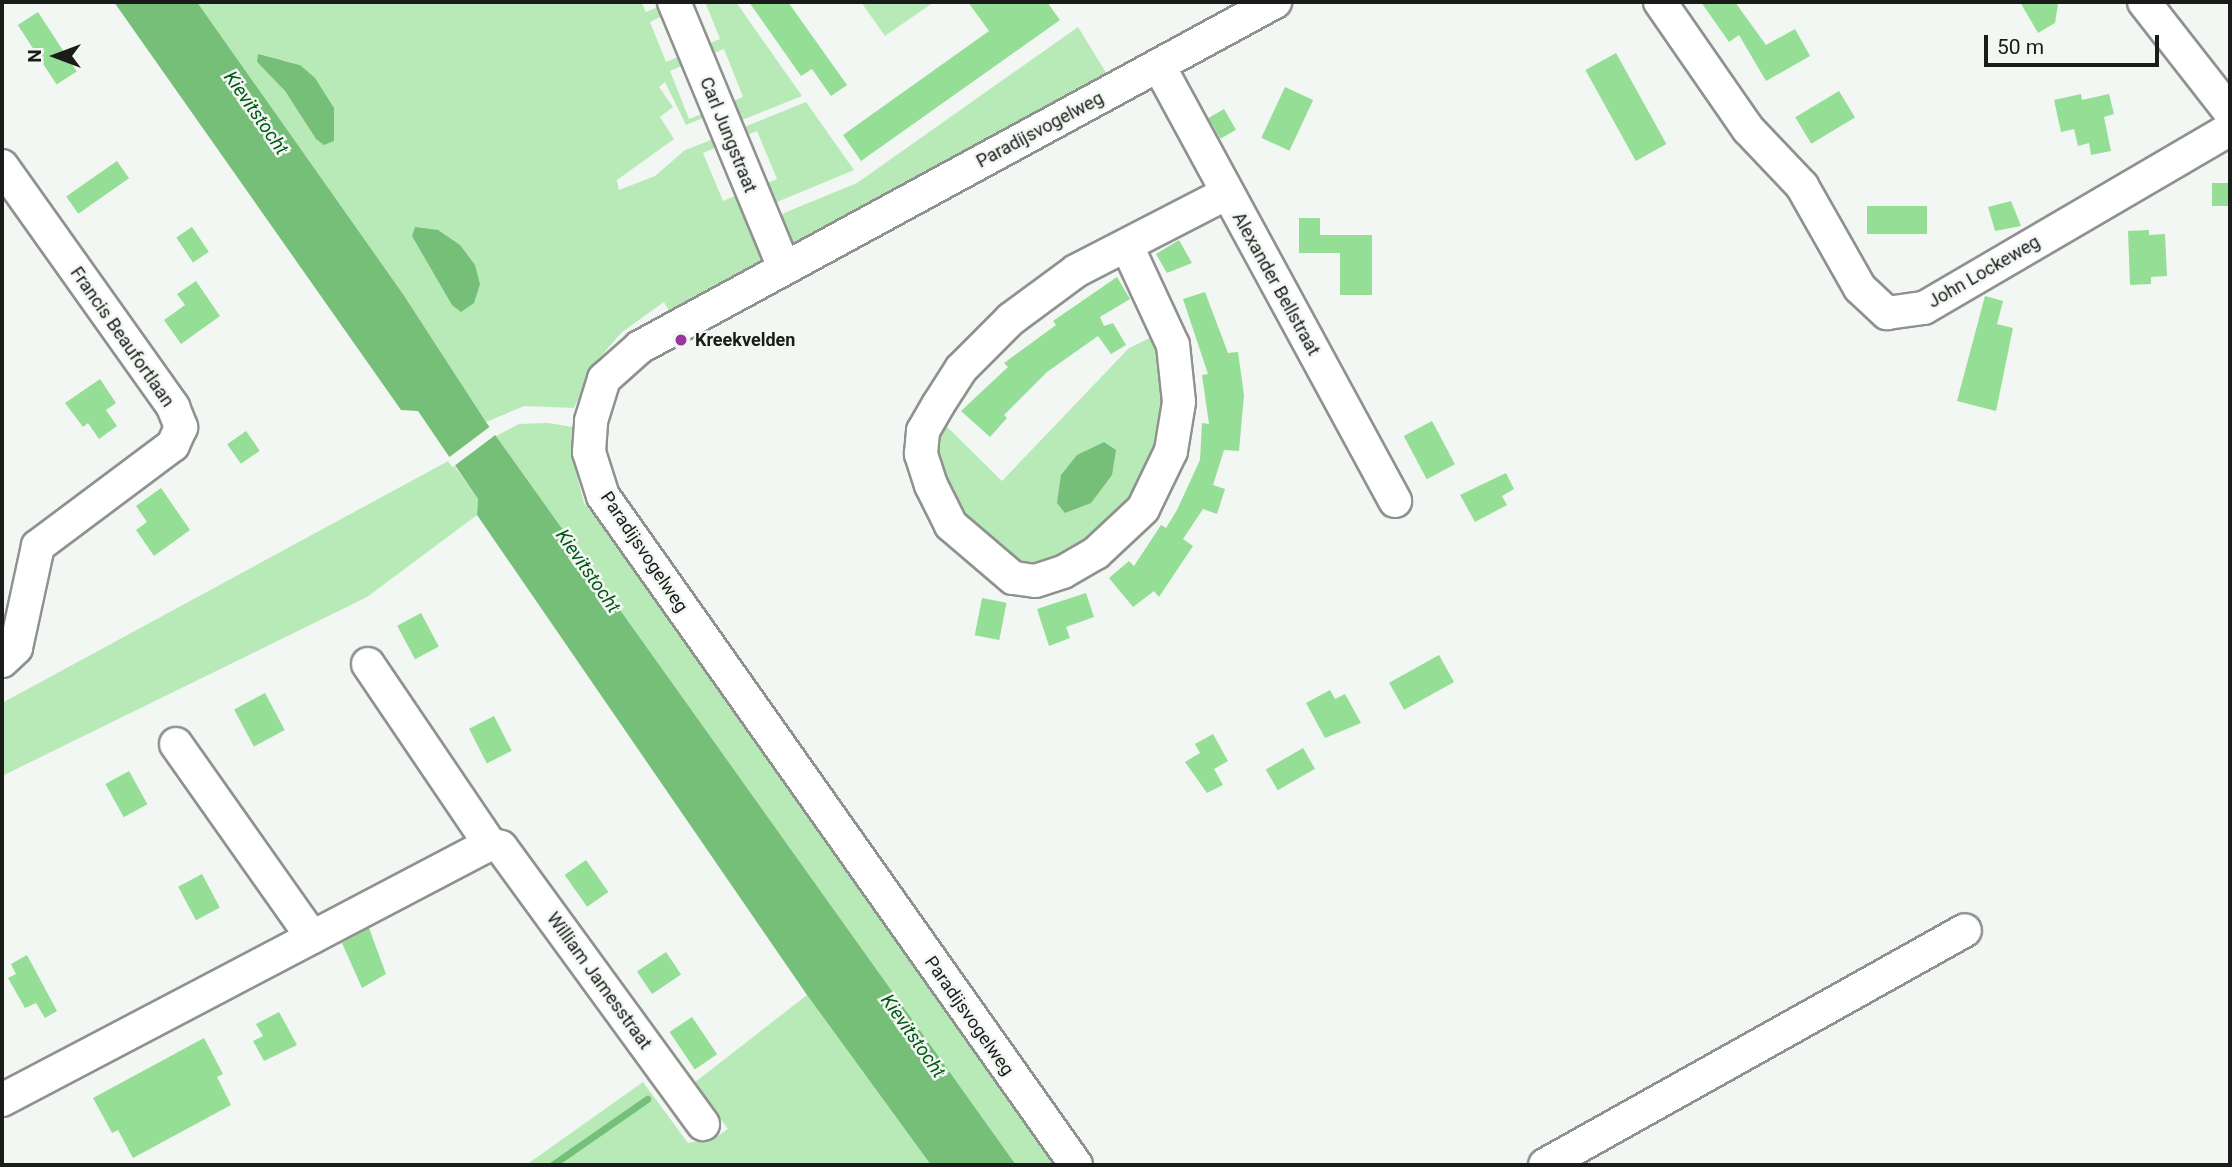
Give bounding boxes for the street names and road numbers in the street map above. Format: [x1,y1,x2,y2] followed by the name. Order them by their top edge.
[695,74,761,196] street label: Carl Jungstraat
[973,87,1107,173] street label: Paradijsvogelweg
[1228,209,1324,359] street label: Alexander Bellstraat
[1924,231,2044,313] street label: John Lockeweg
[66,263,178,411] street label: Francis Beaufortlaan
[596,488,692,616] street label: Paradijsvogelweg
[542,908,656,1054] street label: William Jamesstraat
[920,952,1018,1080] street label: Paradijsvogelweg

